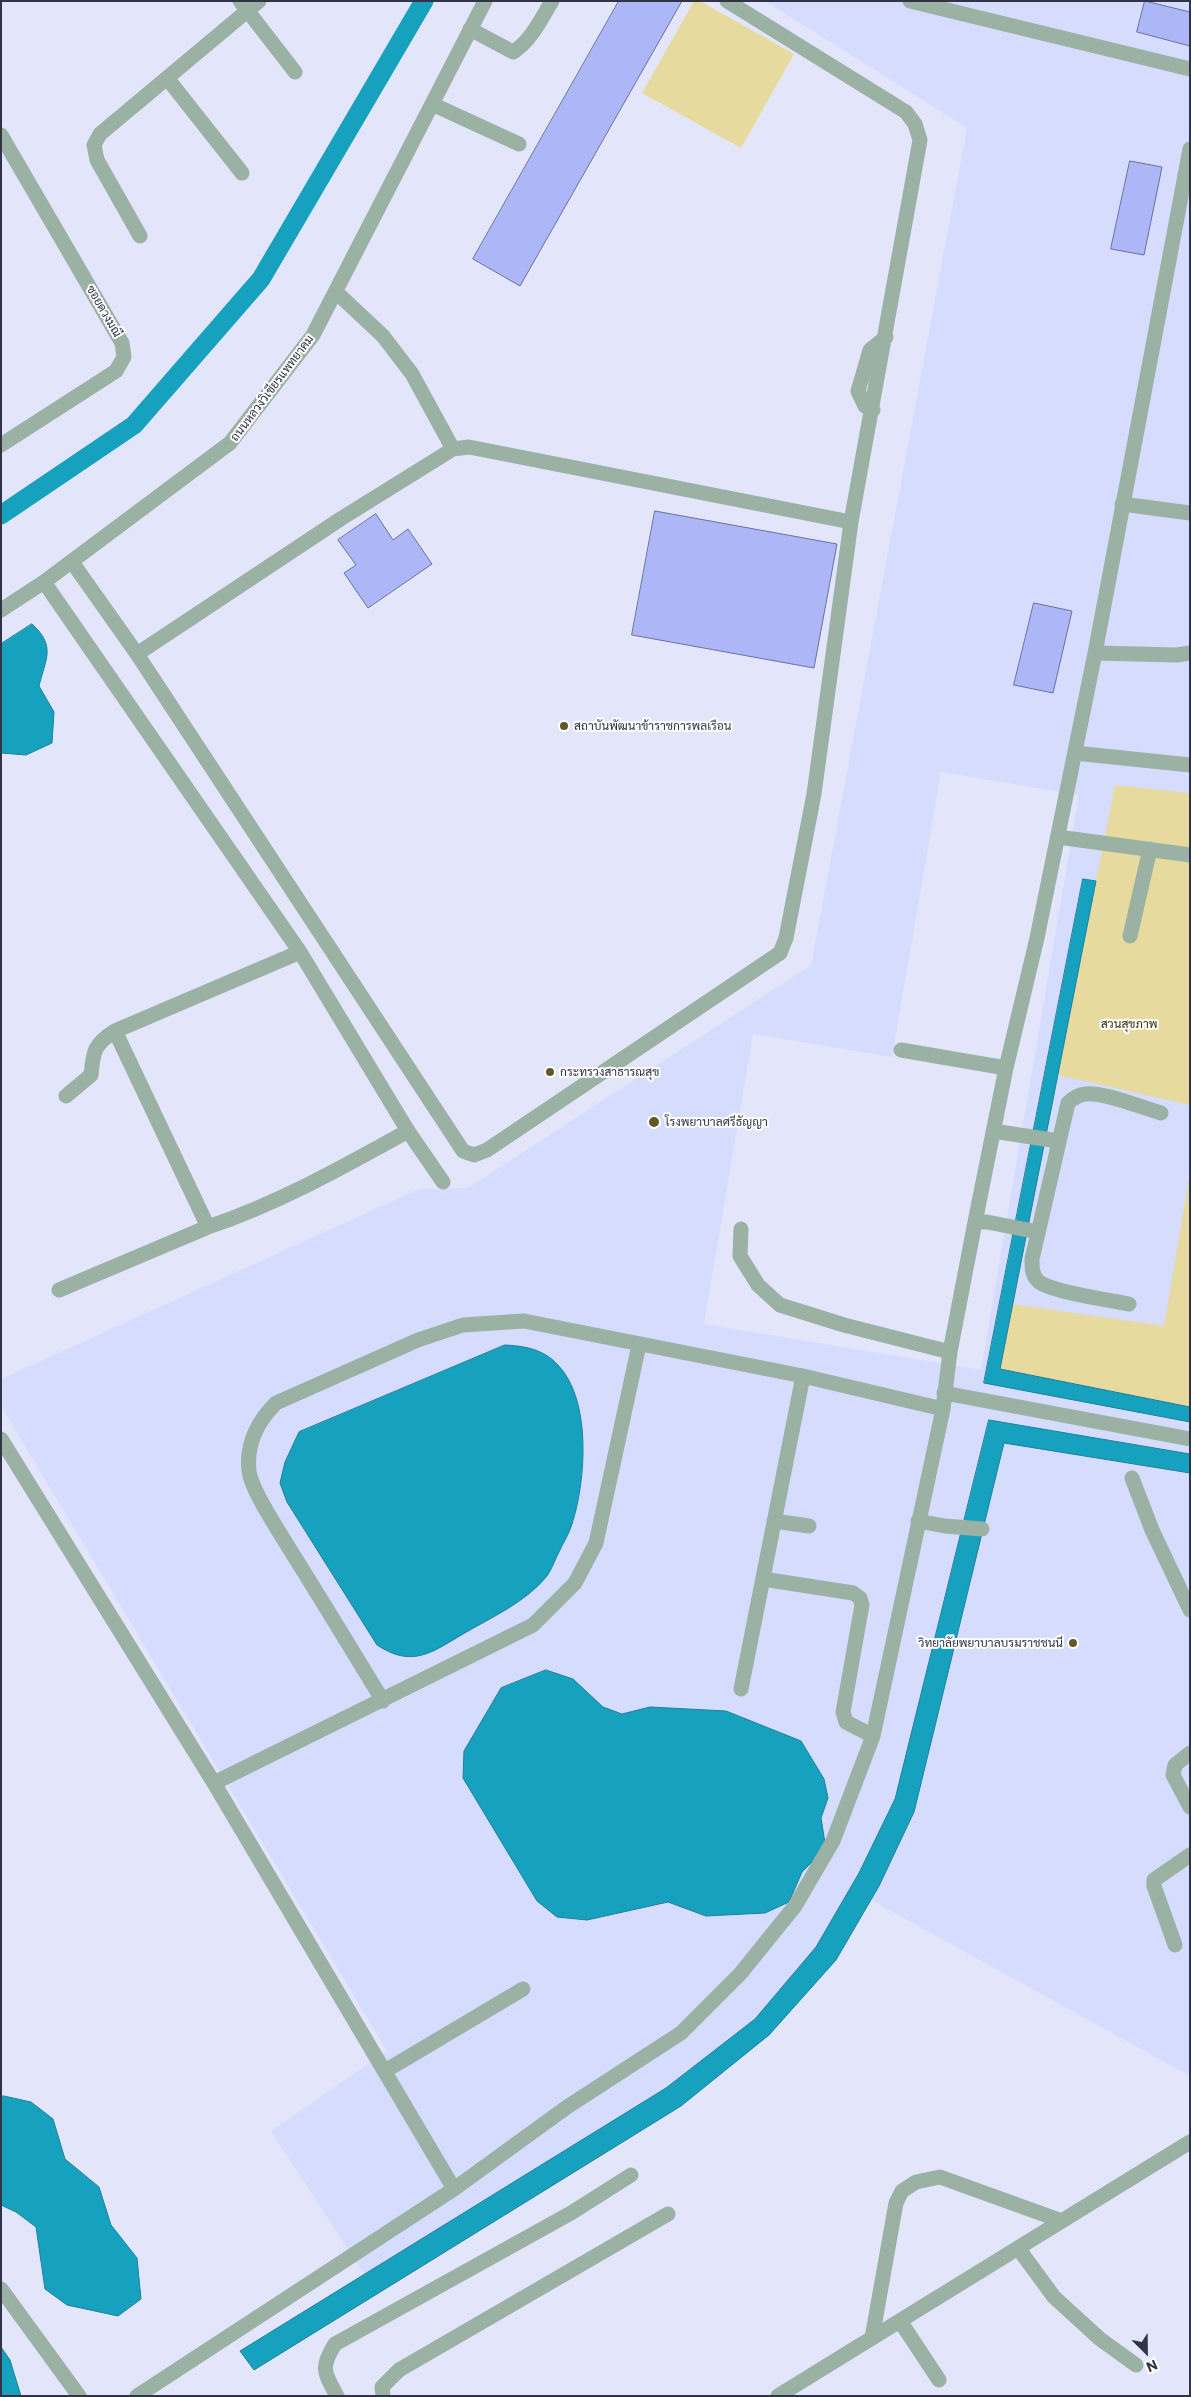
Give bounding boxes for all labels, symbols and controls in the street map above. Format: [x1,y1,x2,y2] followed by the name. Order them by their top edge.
[83,283,125,339] street label: ซอยดวงมณี
[227,332,317,444] street label: ถนนหลวงวิเชียรแพทยาคม
[574,719,731,733] place label: สถาบันพัฒนาข้าราชการพลเรือน
[558,720,570,732] marker: สถาบันพัฒนาข้าราชการพลเรือน
[1101,1017,1157,1031] park label: สวนสุขภาพ
[560,1065,659,1079] place label: กระทรวงสาธารณสุข
[544,1066,556,1078] marker: กระทรวงสาธารณสุข
[647,1115,661,1129] marker: โรงพยาบาลศรีธัญญา
[665,1115,768,1129] place label: โรงพยาบาลศรีธัญญา
[918,1636,1063,1650] place label: วิทยาลัยพยาบาลบรมราชชนนี
[1067,1637,1079,1649] marker: วิทยาลัยพยาบาลบรมราชชนนี
[1121,2327,1171,2377] north arrow
[1144,2356,1160,2376] text: N

